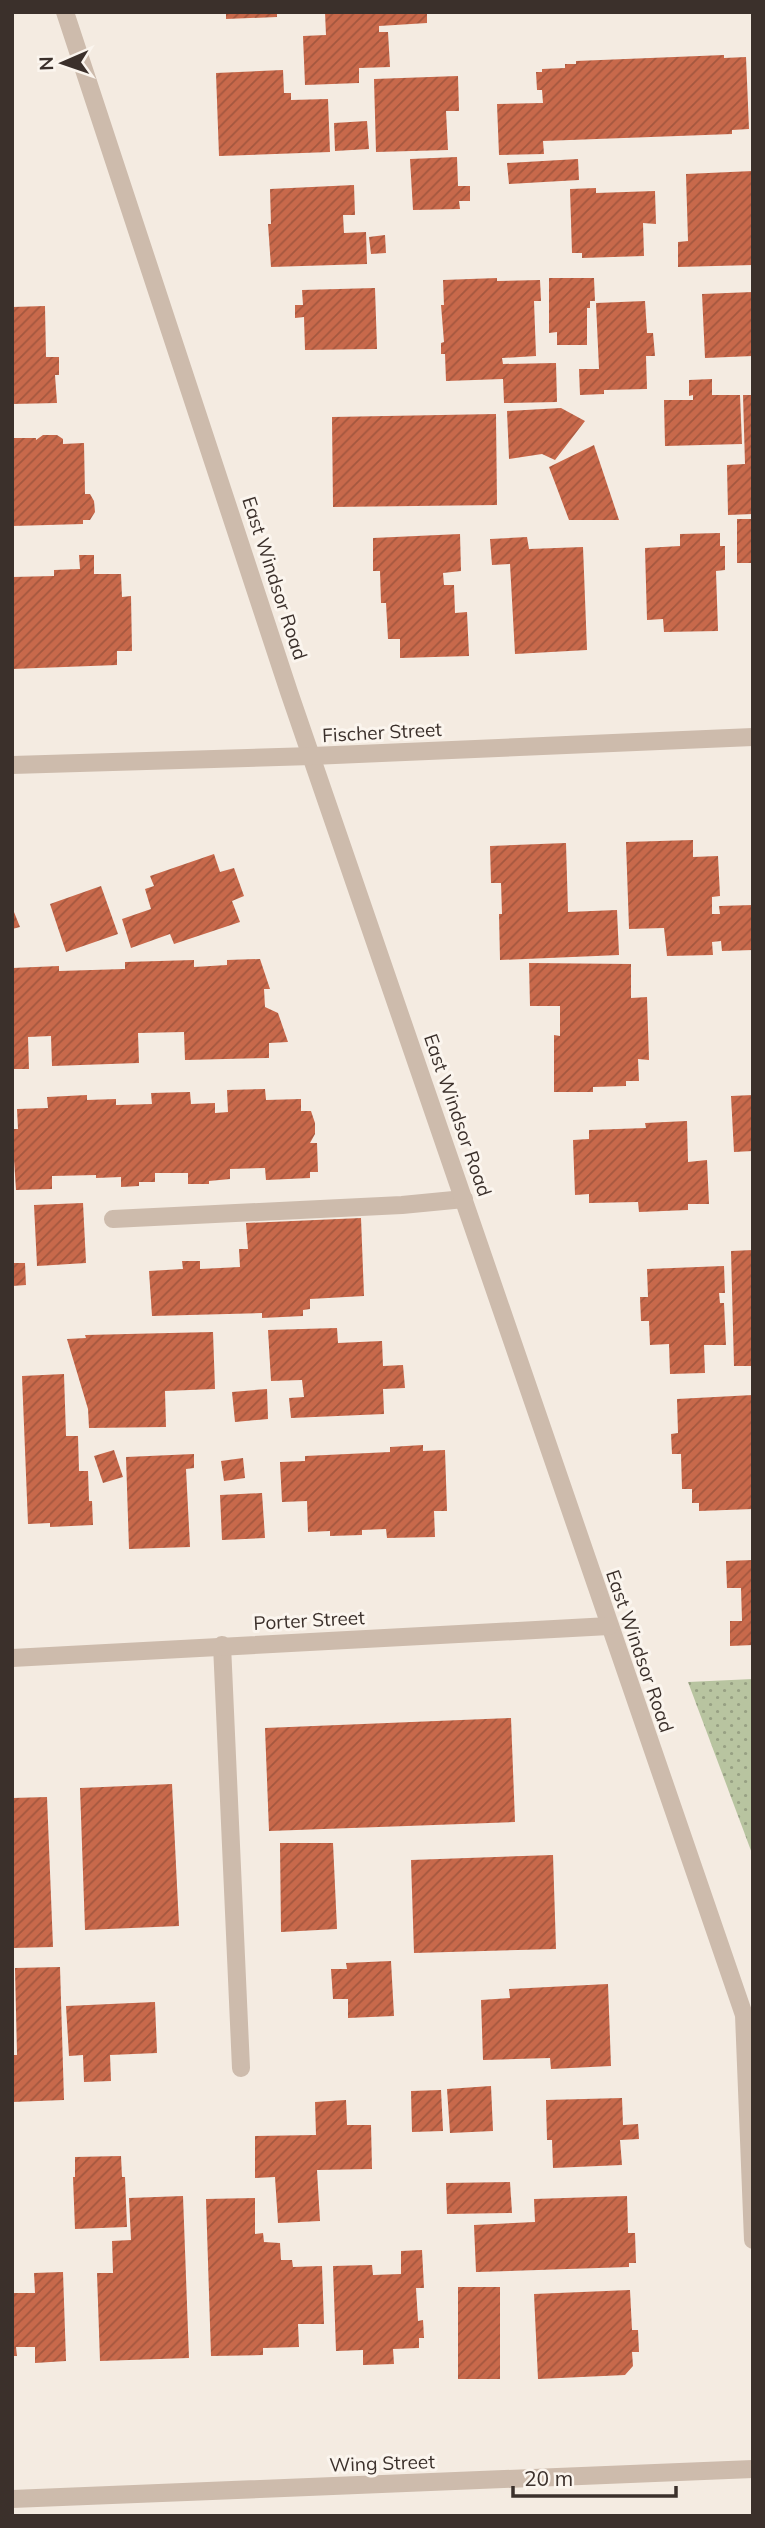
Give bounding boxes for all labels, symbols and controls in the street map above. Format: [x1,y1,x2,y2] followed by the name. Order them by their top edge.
[28,28,98,98] north arrow
[34,56,58,71] text: N
[237,493,313,663] street label: East Windsor Road
[322,717,443,747] street label: Fischer Street
[419,1031,497,1199] street label: East Windsor Road
[601,1567,679,1735] street label: East Windsor Road
[253,1605,366,1635] street label: Porter Street
[329,2449,436,2477] street label: Wing Street
[513,2454,676,2498] scale bar
[524,2465,573,2491] text: 20 m

